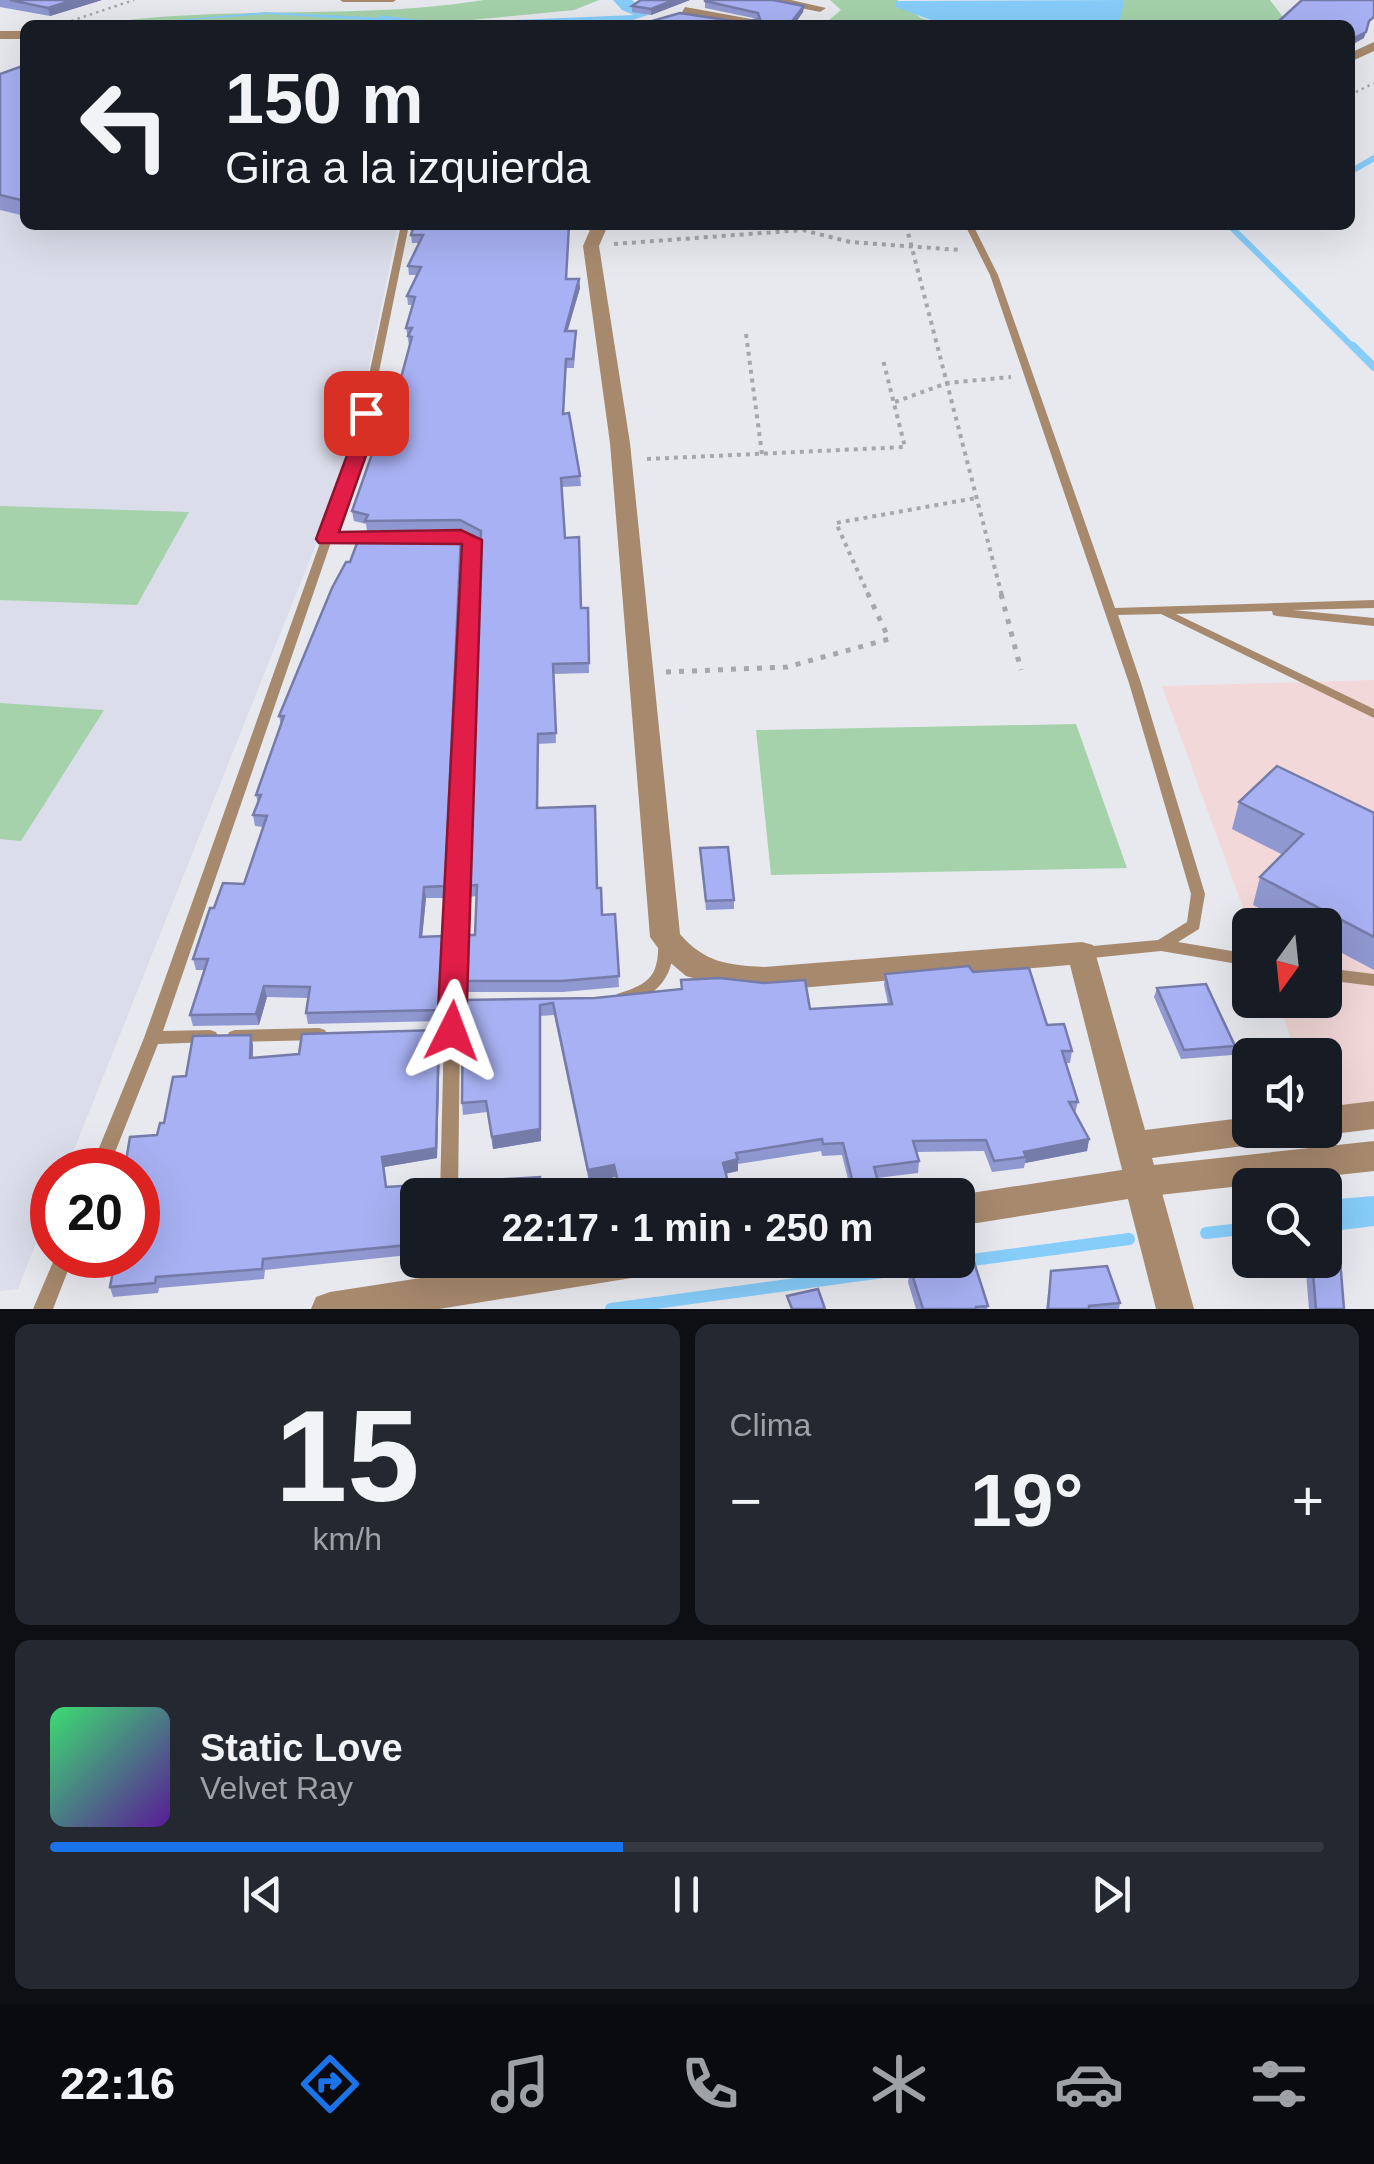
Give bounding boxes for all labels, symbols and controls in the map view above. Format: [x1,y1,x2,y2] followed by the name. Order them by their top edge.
[60,60,190,190] icon: left
[225,60,423,138] text: 150 m
[225,142,590,193] text: Gira a la izquierda
[324,371,409,456] pin
[339,386,394,441] icon: arrive
[1232,908,1342,1018] north arrow
[1232,908,1342,1278] map controls
[400,979,504,1083] position arrow
[1232,1038,1342,1148] button: sound
[30,1148,160,1278] speed limit sign: 20
[1232,1168,1342,1278] button: search
[502,1207,873,1249] text: 22:17 · 1 min · 250 m
[275,1383,420,1529] text: 15
[730,1407,811,1443] text: Clima
[970,1458,1083,1542] text: 19°
[730,1470,762,1532] text: −
[1292,1470,1324,1532] text: +
[313,1521,382,1557] text: km/h
[200,1727,403,1769] text: Static Love
[200,1770,353,1806] text: Velvet Ray
[235,1867,290,1922] icon: previous
[659,1867,714,1922] icon: pause
[1084,1867,1139,1922] icon: next
[295,2049,365,2119] icon: directions
[485,2049,555,2119] icon: music
[675,2049,745,2119] icon: phone
[864,2049,934,2119] icon: climate
[1054,2049,1124,2119] icon: car
[1244,2049,1314,2119] icon: filters
[60,2058,175,2109] text: 22:16

